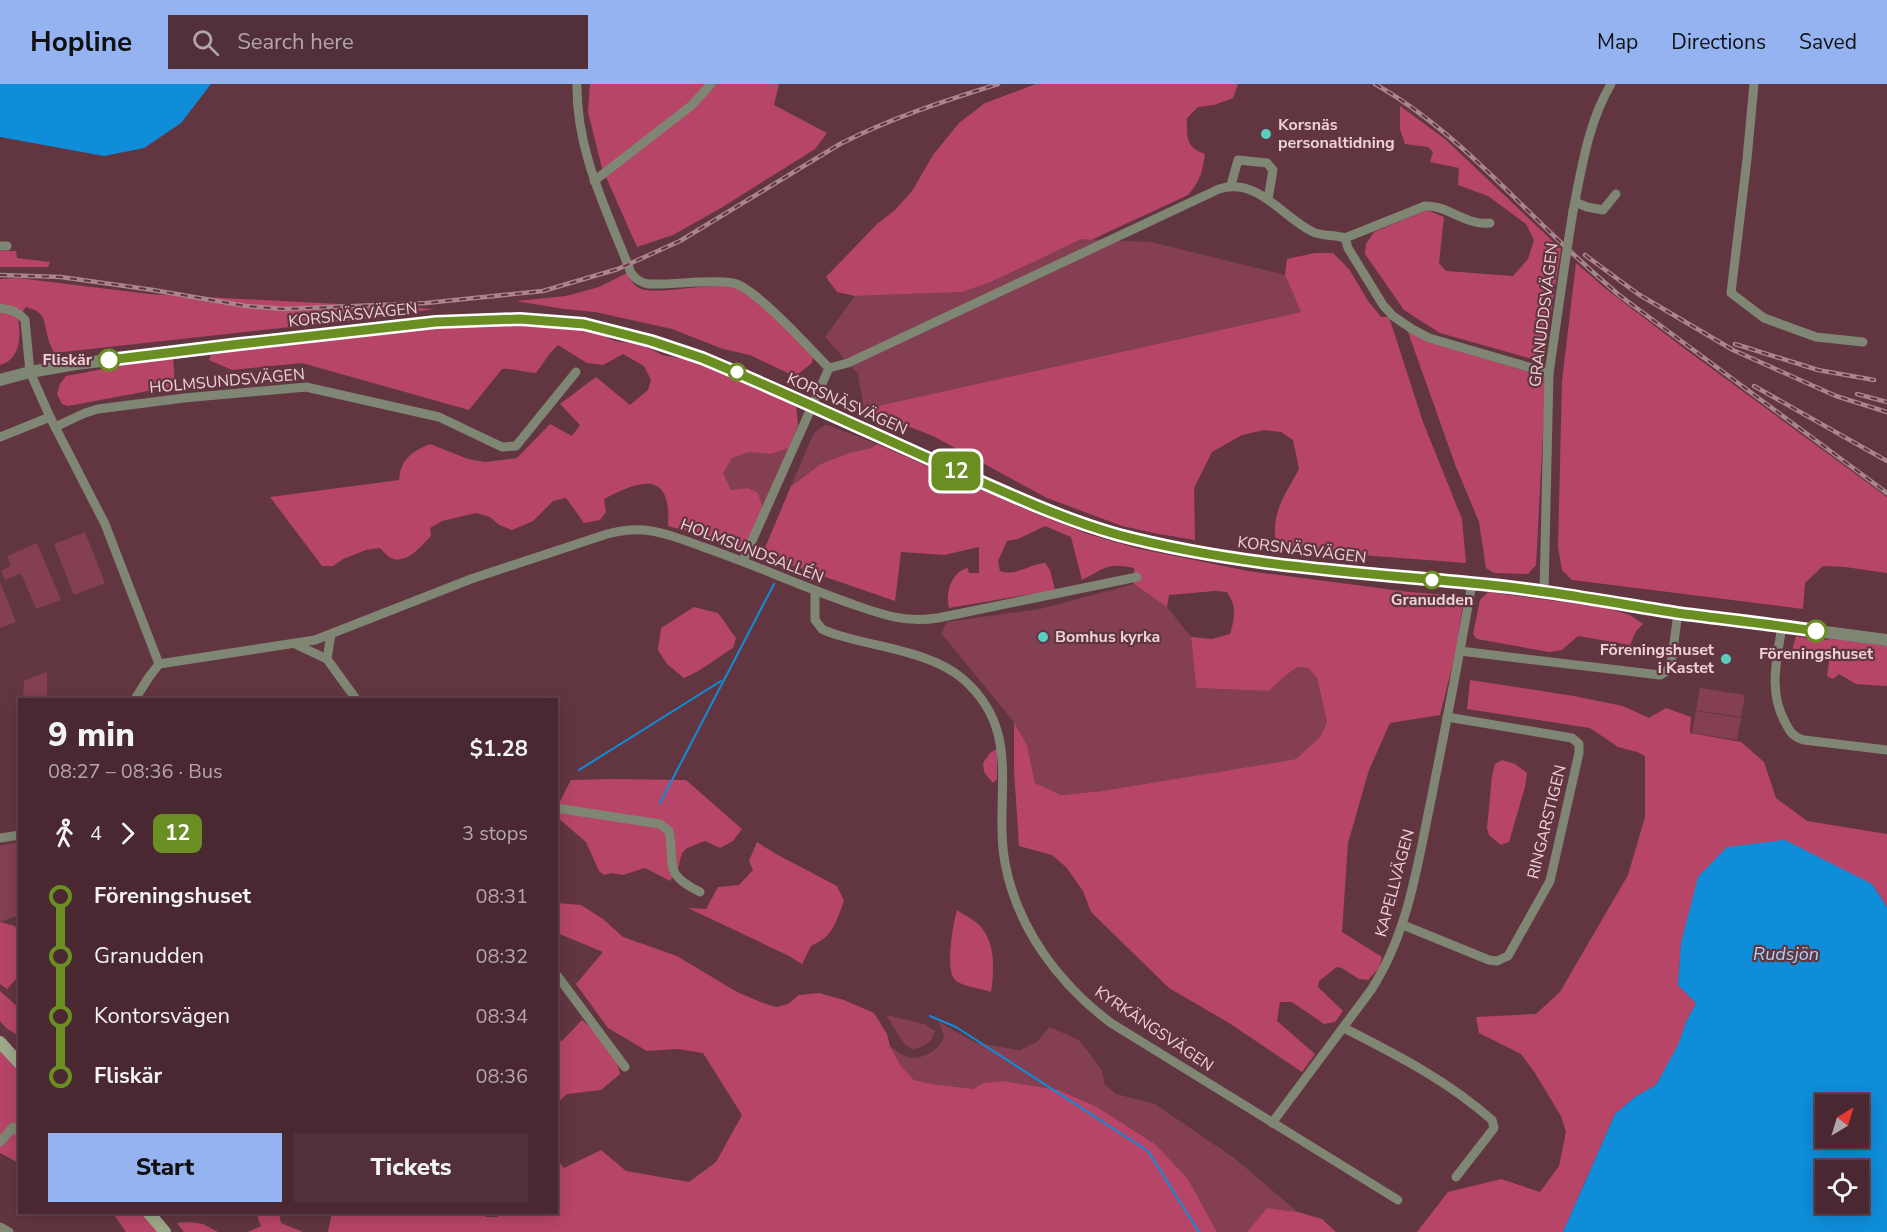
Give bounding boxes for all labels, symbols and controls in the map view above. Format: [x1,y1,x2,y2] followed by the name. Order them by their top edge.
[168,15,588,69] search box
[30,23,132,61] text: Hopline
[189,26,222,59] icon: search
[237,27,354,57] text: Search here
[1597,28,1638,56] text: Map
[1671,28,1766,56] text: Directions
[1799,28,1857,56] text: Saved
[1278,114,1395,154] place label: Korsnäs personaltidning
[1259,127,1273,141] marker: Korsnäs personaltidning
[1524,242,1564,388] street label: GRANUDDSVÄGEN
[287,297,419,333] street label: KORSNÄSVÄGEN
[42,349,93,371] place label: Fliskär
[98,349,120,371] marker: Fliskär
[148,363,306,399] street label: HOLMSUNDSVÄGEN
[728,363,746,381] unlabelled marker
[783,368,911,440] street label: KORSNÄSVÄGEN
[929,452,983,490] line badge: 12
[943,457,969,485] text: 12
[677,513,827,589] street label: HOLMSUNDSALLÉN
[1236,531,1368,569] street label: KORSNÄSVÄGEN
[1423,571,1441,589] marker: Granudden
[1391,589,1473,611] place label: Granudden
[1805,620,1827,642] marker: Föreningshuset
[1055,626,1160,648] place label: Bomhus kyrka
[1036,630,1050,644] marker: Bomhus kyrka
[1600,639,1715,679] place label: Föreningshuset i Kastet
[1759,643,1874,665] place label: Föreningshuset
[1719,652,1733,666] marker: Föreningshuset i Kastet
[48,713,135,758] text: 9 min
[470,734,528,764] text: $1.28
[48,758,223,785] text: 08:27 – 08:36 · Bus
[1522,763,1572,881] street label: RINGARSTIGEN
[48,817,81,850] icon: walk
[111,817,144,850] icon: forward
[165,819,190,847] text: 12
[90,820,102,847] text: 4
[462,820,528,847] text: 3 stops
[1370,827,1420,939] street label: KAPELLVÄGEN
[94,881,251,911] text: Föreningshuset
[475,883,528,910] text: 08:31
[94,941,204,971] text: Granudden
[1753,942,1819,966] water label: Rudsjön
[475,943,528,970] text: 08:32
[1090,981,1218,1077] street label: KYRKÄNGSVÄGEN
[94,1001,230,1031] text: Kontorsvägen
[475,1003,528,1030] text: 08:34
[94,1061,162,1091] text: Fliskär
[475,1063,528,1090] text: 08:36
[1815,1094,1869,1148] north arrow
[1815,1094,1869,1214] map controls
[48,1133,282,1202] button: Start
[294,1133,528,1202] button: Tickets
[1815,1160,1869,1214] button: locate

